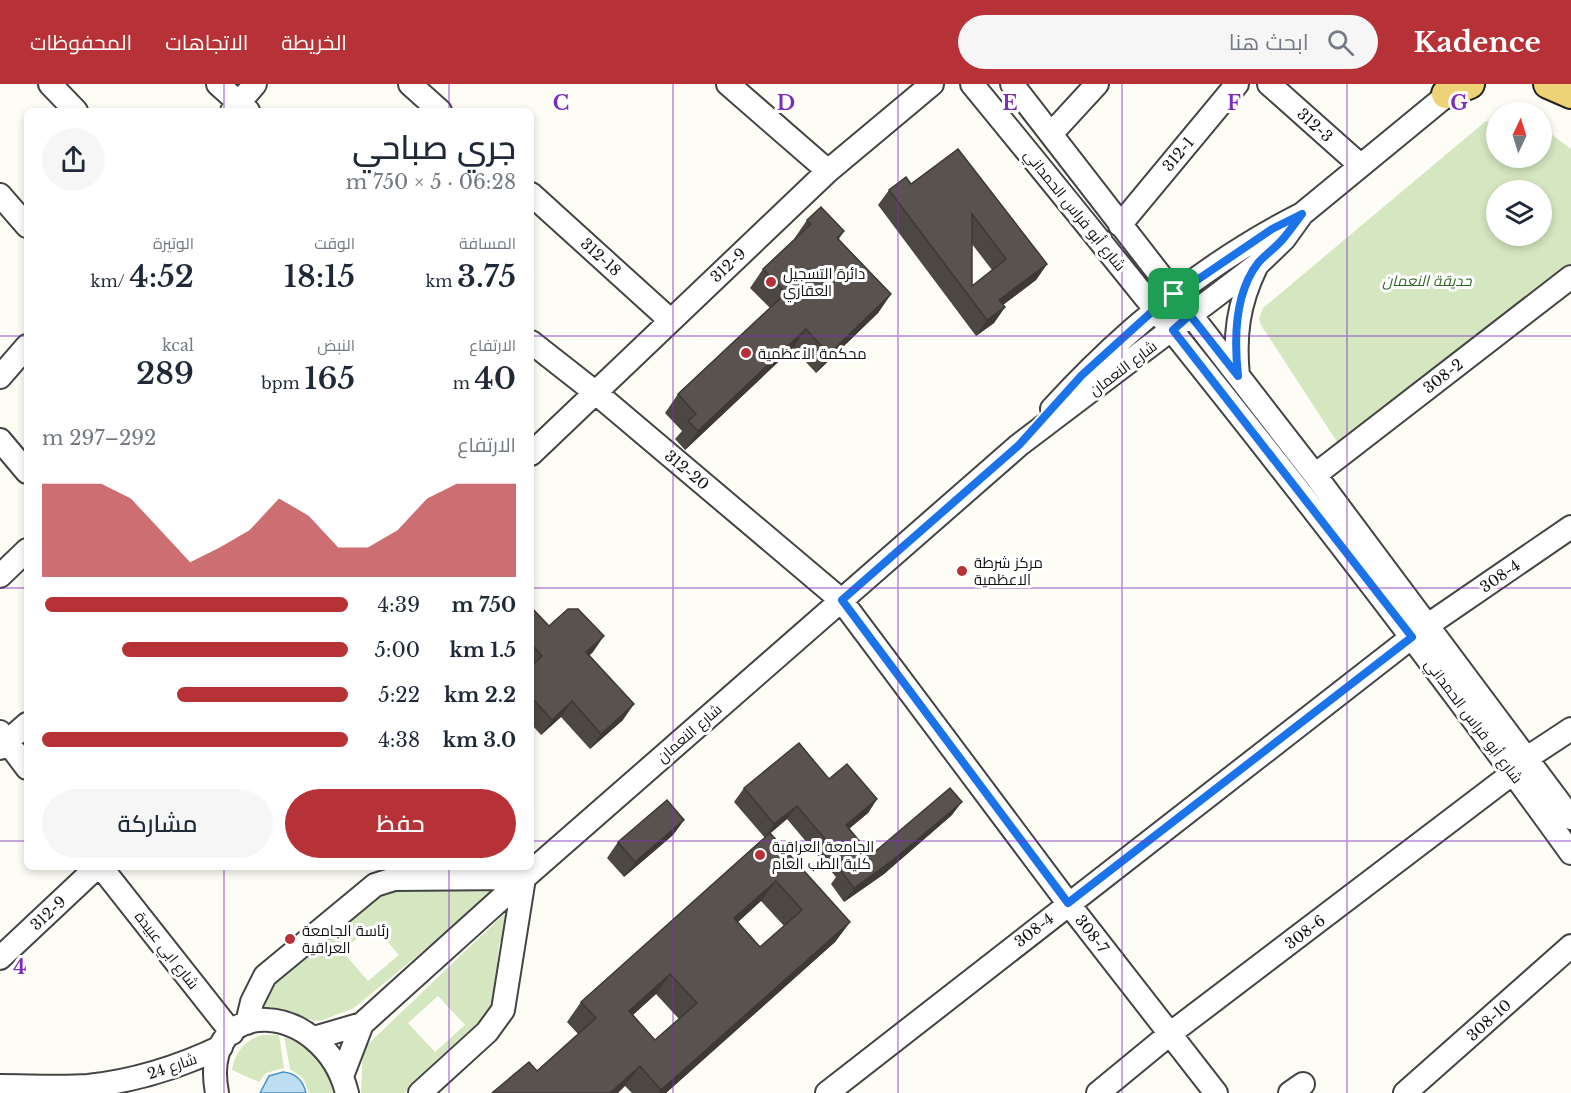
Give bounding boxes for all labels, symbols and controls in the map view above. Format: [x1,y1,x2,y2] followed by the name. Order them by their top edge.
[958,15,1378,69] search box
[1414,25,1541,60] text: Kadence
[1324,26,1357,59] icon: search
[1229,29,1309,56] text: ابحث هنا
[30,30,132,56] text: المحفوظات
[165,30,248,56] text: الاتجاهات
[281,30,347,56] text: الخريطة
[553,91,569,115] text: C
[777,91,795,115] text: D
[1002,91,1018,115] text: E
[1227,91,1241,115] text: F
[1450,91,1468,115] text: G
[1486,102,1552,168] north arrow
[1486,102,1552,246] map controls
[1293,104,1337,146] street label: 312-3
[352,127,516,168] text: جري صباحي
[42,128,105,191] button: share
[1158,133,1198,175] street label: 312-1
[1018,145,1130,277] street label: شارع أبو فراس الحمداني
[346,170,516,194] text: 06:28 · 5 × 750 m
[1486,180,1552,246] button: layers
[153,233,194,253] text: الوتيرة
[314,233,355,253] text: الوقت
[459,233,516,253] text: المسافة
[577,234,625,280] street label: 312-18
[706,244,750,286] street label: 312-9
[130,258,194,295] text: 4:52
[284,258,355,295] text: 18:15
[457,258,516,295] text: 3.75
[783,264,865,303] place label: دائرة التسجيل العقاري
[1148,268,1199,319] pin
[91,271,130,291] text: /km
[425,271,457,291] text: km
[1382,271,1472,290] park label: حديقة النعمان
[764,275,778,289] marker: دائرة التسجيل العقاري
[1157,277,1190,310] icon: arrive
[162,335,194,355] text: kcal
[317,335,355,355] text: النبض
[469,335,516,355] text: الارتفاع
[1085,336,1162,401] street label: شارع النعمان
[758,344,867,363] place label: محكمة الأعظمية
[739,346,753,360] marker: محكمة الأعظمية
[136,355,194,392] text: 289
[1419,355,1467,397] street label: 308-2
[304,360,355,397] text: 165
[475,360,516,397] text: 40
[261,373,304,393] text: bpm
[453,373,475,393] text: m
[42,426,156,450] text: 292–297 m
[457,433,516,457] text: الارتفاع
[661,446,713,494] street label: 312-20
[974,553,1043,589] place label: مركز شرطة الاعظمية
[1476,555,1524,597] street label: 308-4
[955,564,969,578] marker: مركز شرطة الاعظمية
[377,593,420,617] text: 4:39
[452,593,516,617] text: 750 m
[374,638,420,662] text: 5:00
[449,638,516,662] text: 1.5 km
[1419,655,1527,789] street label: شارع أبو فراس الحمداني
[378,683,420,707] text: 5:22
[444,683,516,707] text: 2.2 km
[653,700,727,768] street label: شارع النعمان
[378,728,420,752] text: 4:38
[443,728,516,752] text: 3.0 km
[42,789,273,858] button: مشاركة
[285,789,516,858] button: حفظ
[772,837,874,874] place label: الجامعة العراقية كلية الطب العام
[753,848,767,862] marker: الجامعة العراقية كلية الطب العام
[26,892,70,934] street label: 312-9
[128,907,203,995] street label: شارع ابي عبيدة
[1011,909,1057,951] street label: 308-4
[1071,911,1113,957] street label: 308-7
[1281,911,1329,953] street label: 308-6
[302,921,389,957] place label: رئاسة الجامعة العراقية
[283,932,297,946] marker: رئاسة الجامعة العراقية
[13,955,27,979] text: 4
[1463,995,1515,1045] street label: 308-10
[145,1049,200,1085] street label: شارع 24

